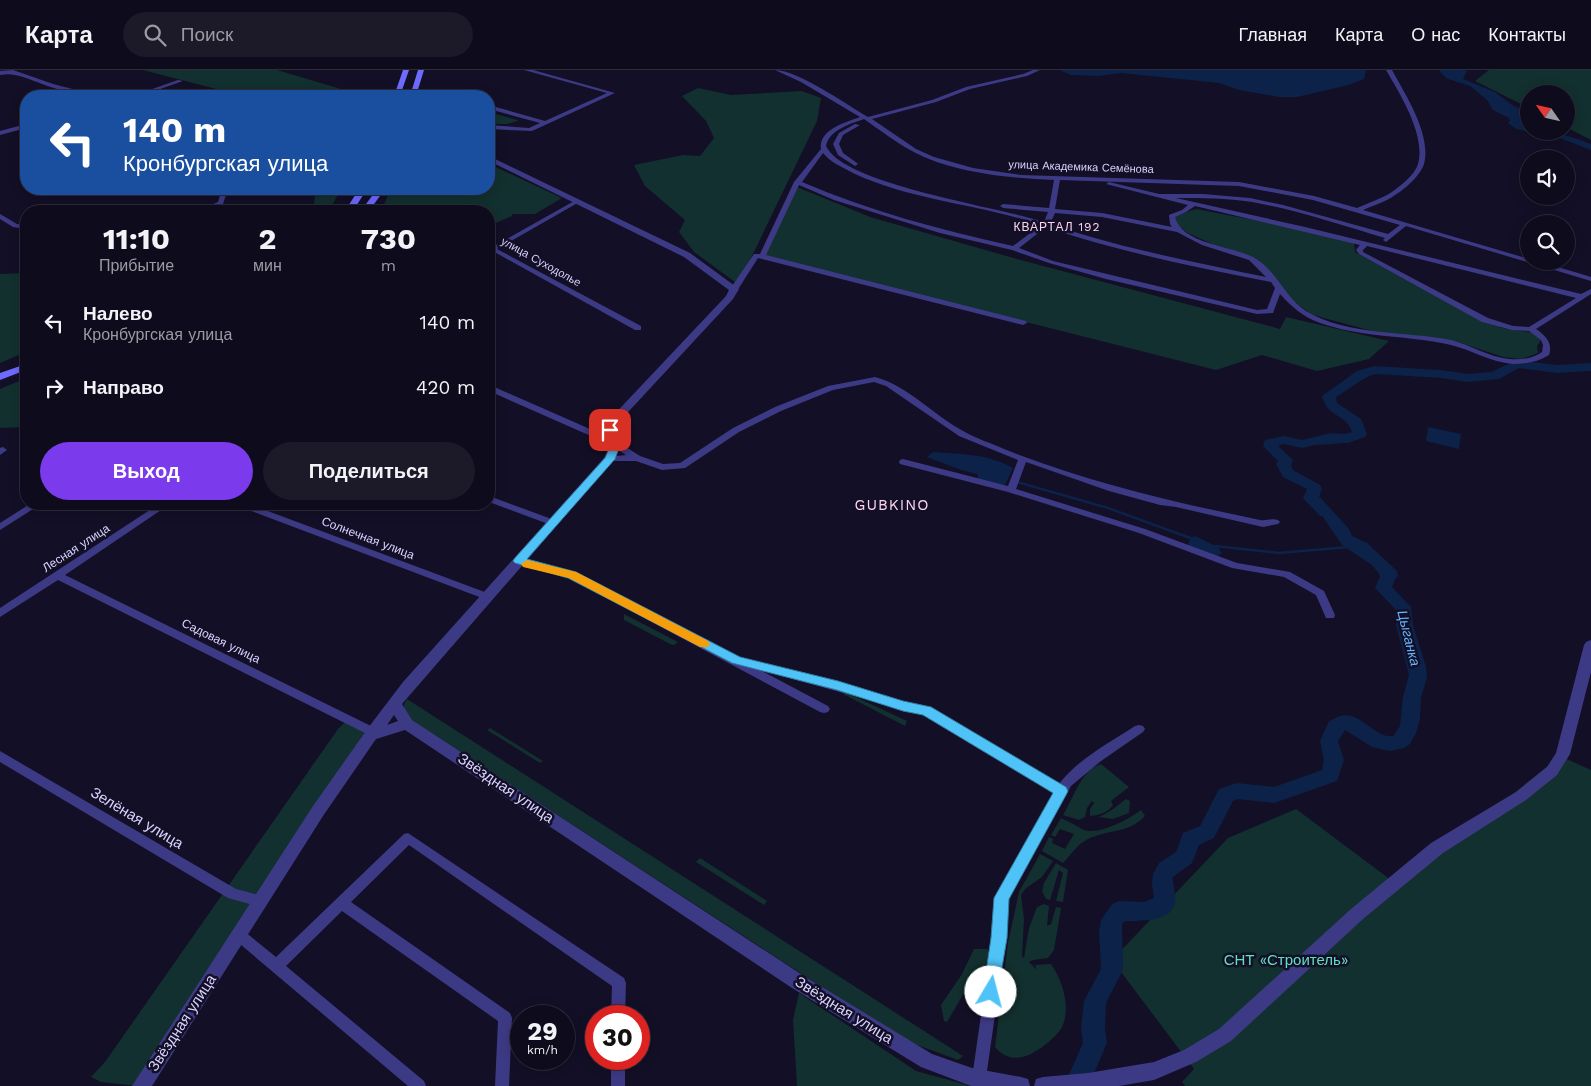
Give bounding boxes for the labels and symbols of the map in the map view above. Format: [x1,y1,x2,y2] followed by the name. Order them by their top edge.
[1520,85,1575,140] north arrow
[1008,158,1155,176] street label: улица Академика Семёнова
[1013,220,1101,234] district label: КВАРТАЛ 192
[499,235,583,289] street label: улица Суходолье
[589,409,631,451] pin
[855,496,929,514] district label: GUBKINO
[320,514,417,562] street label: Солнечная улица
[40,521,113,575] street label: Лесная улица
[1394,608,1424,668] water label: Цыганка
[179,616,263,666] street label: Садовая улица
[455,749,558,827] street label: Звёздная улица
[87,783,187,853] street label: Зелёная улица
[1224,951,1348,969] park label: СНТ «Строитель»
[964,965,1016,1017] position arrow
[144,971,220,1075] street label: Звёздная улица
[792,973,897,1048] street label: Звёздная улица
[585,1005,650,1070] speed limit sign: 30

